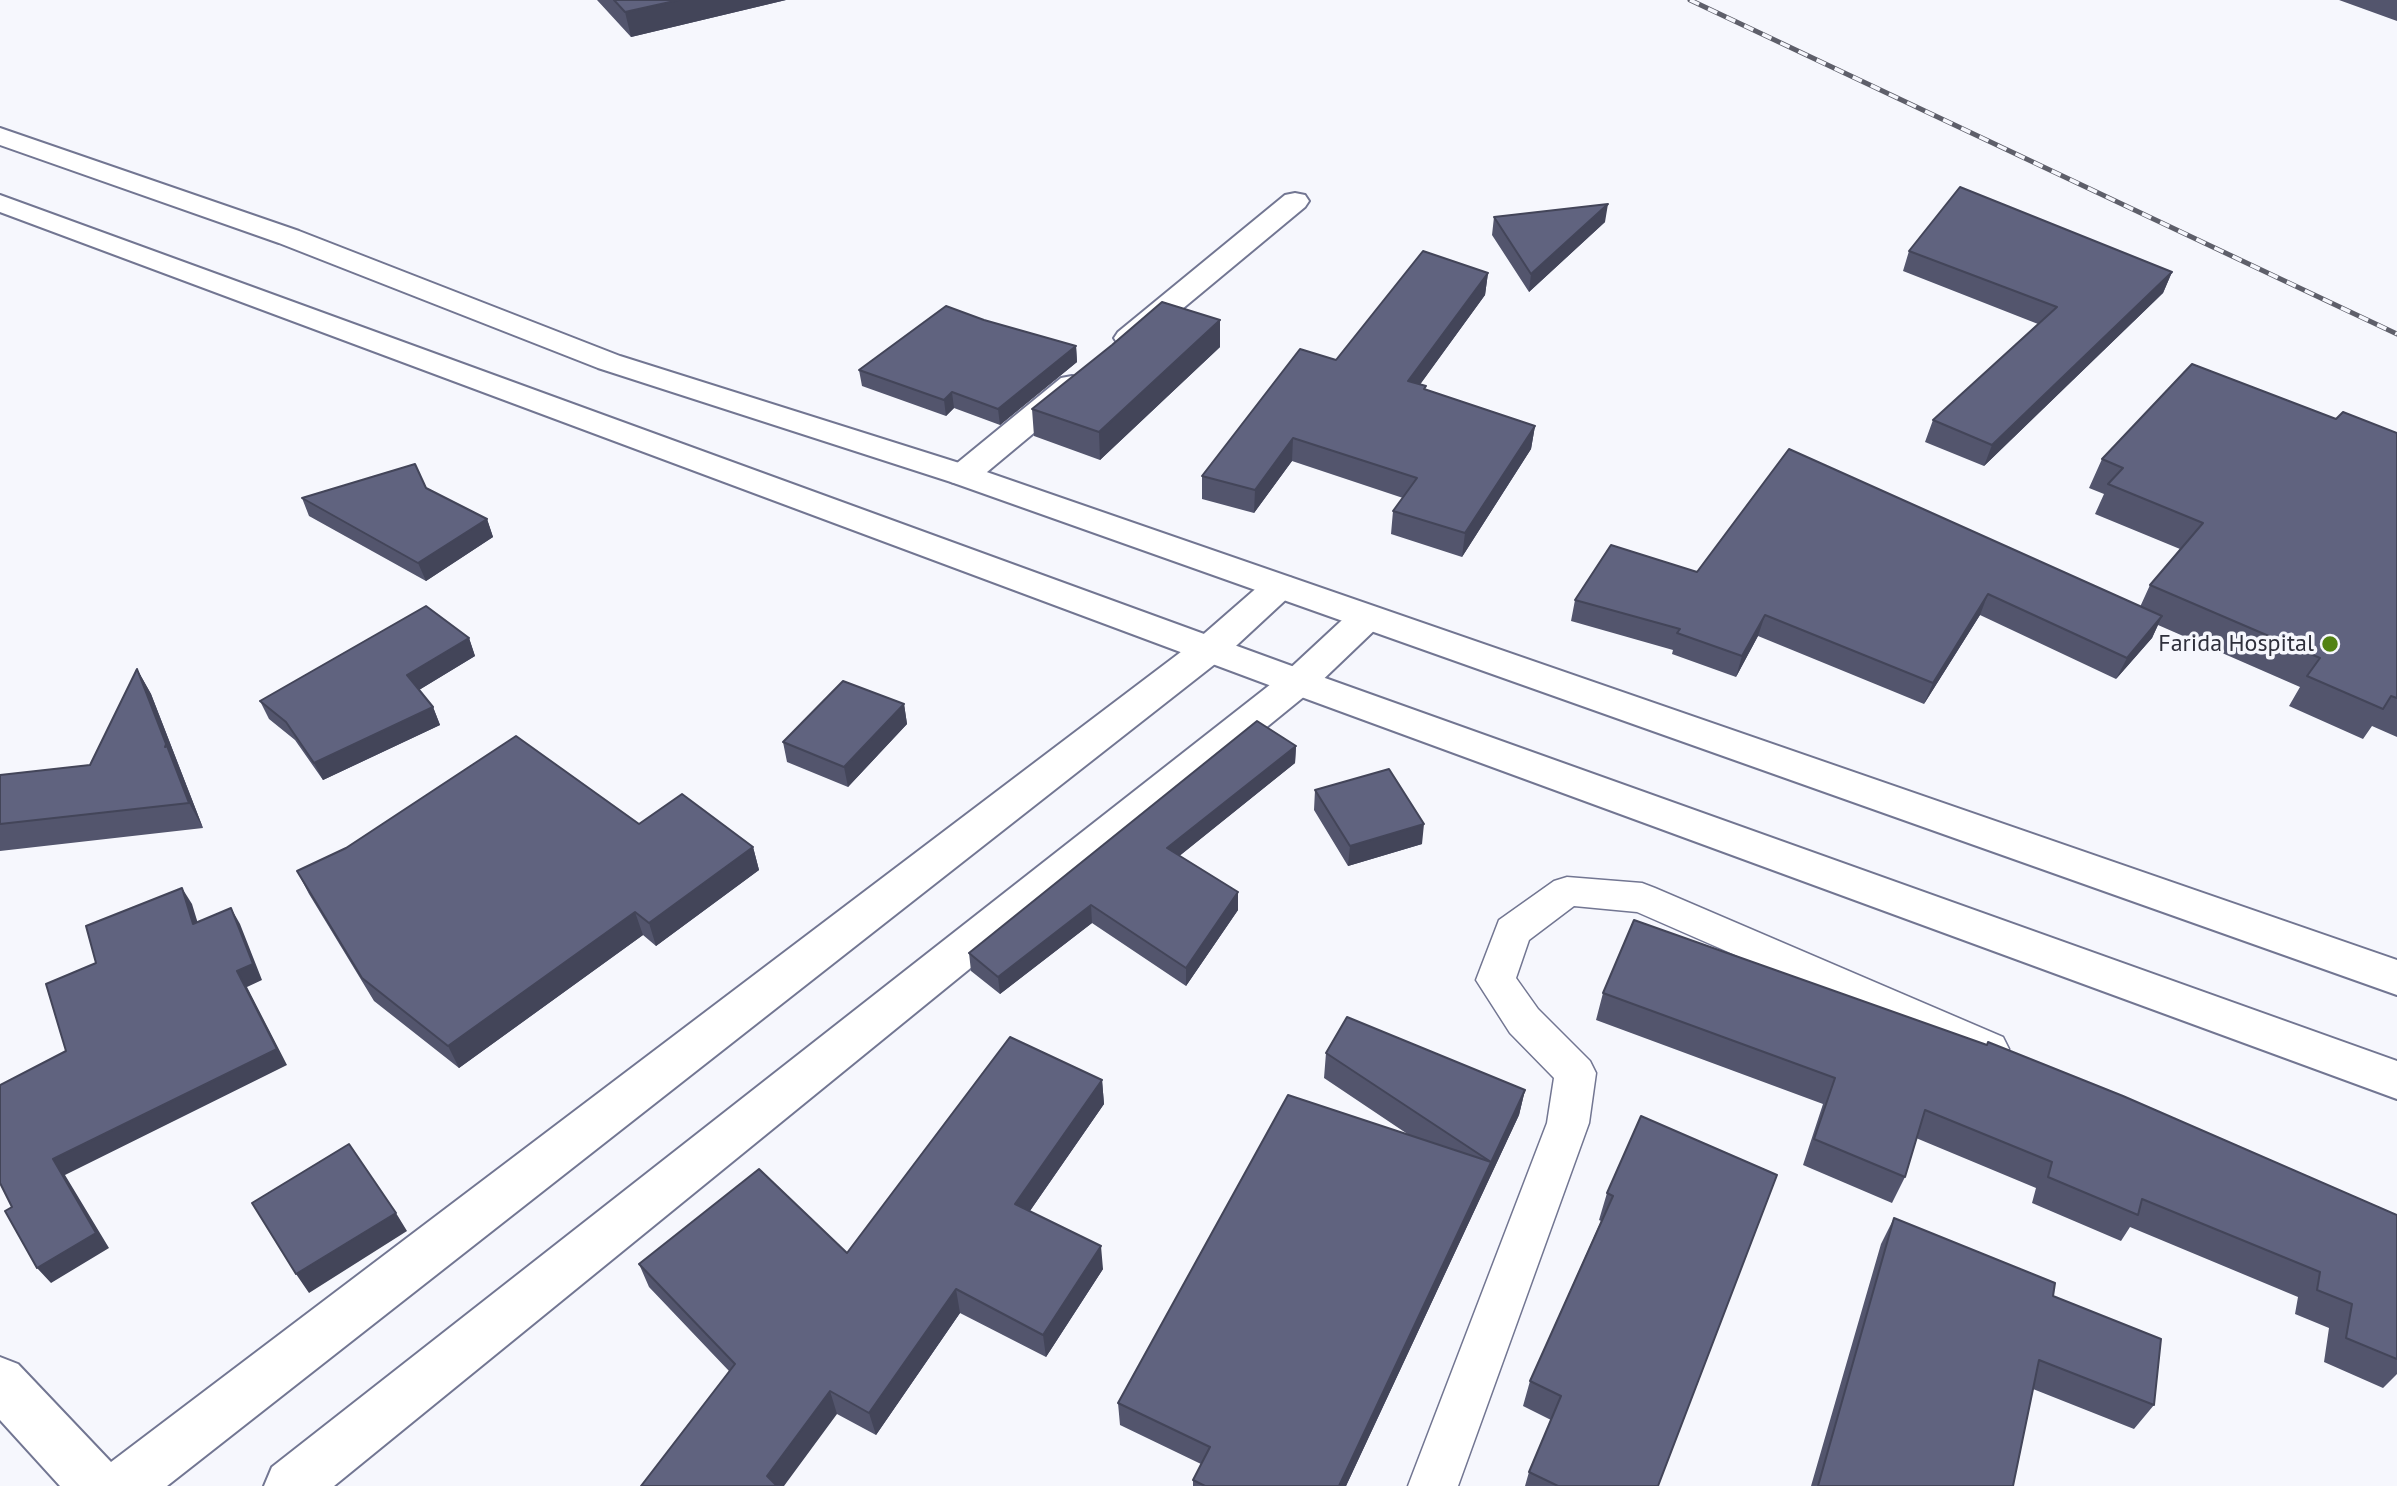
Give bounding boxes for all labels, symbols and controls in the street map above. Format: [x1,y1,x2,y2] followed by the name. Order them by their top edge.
[2158,630,2314,658] place label: Farida Hospital
[2320,634,2340,654] marker: Farida Hospital

